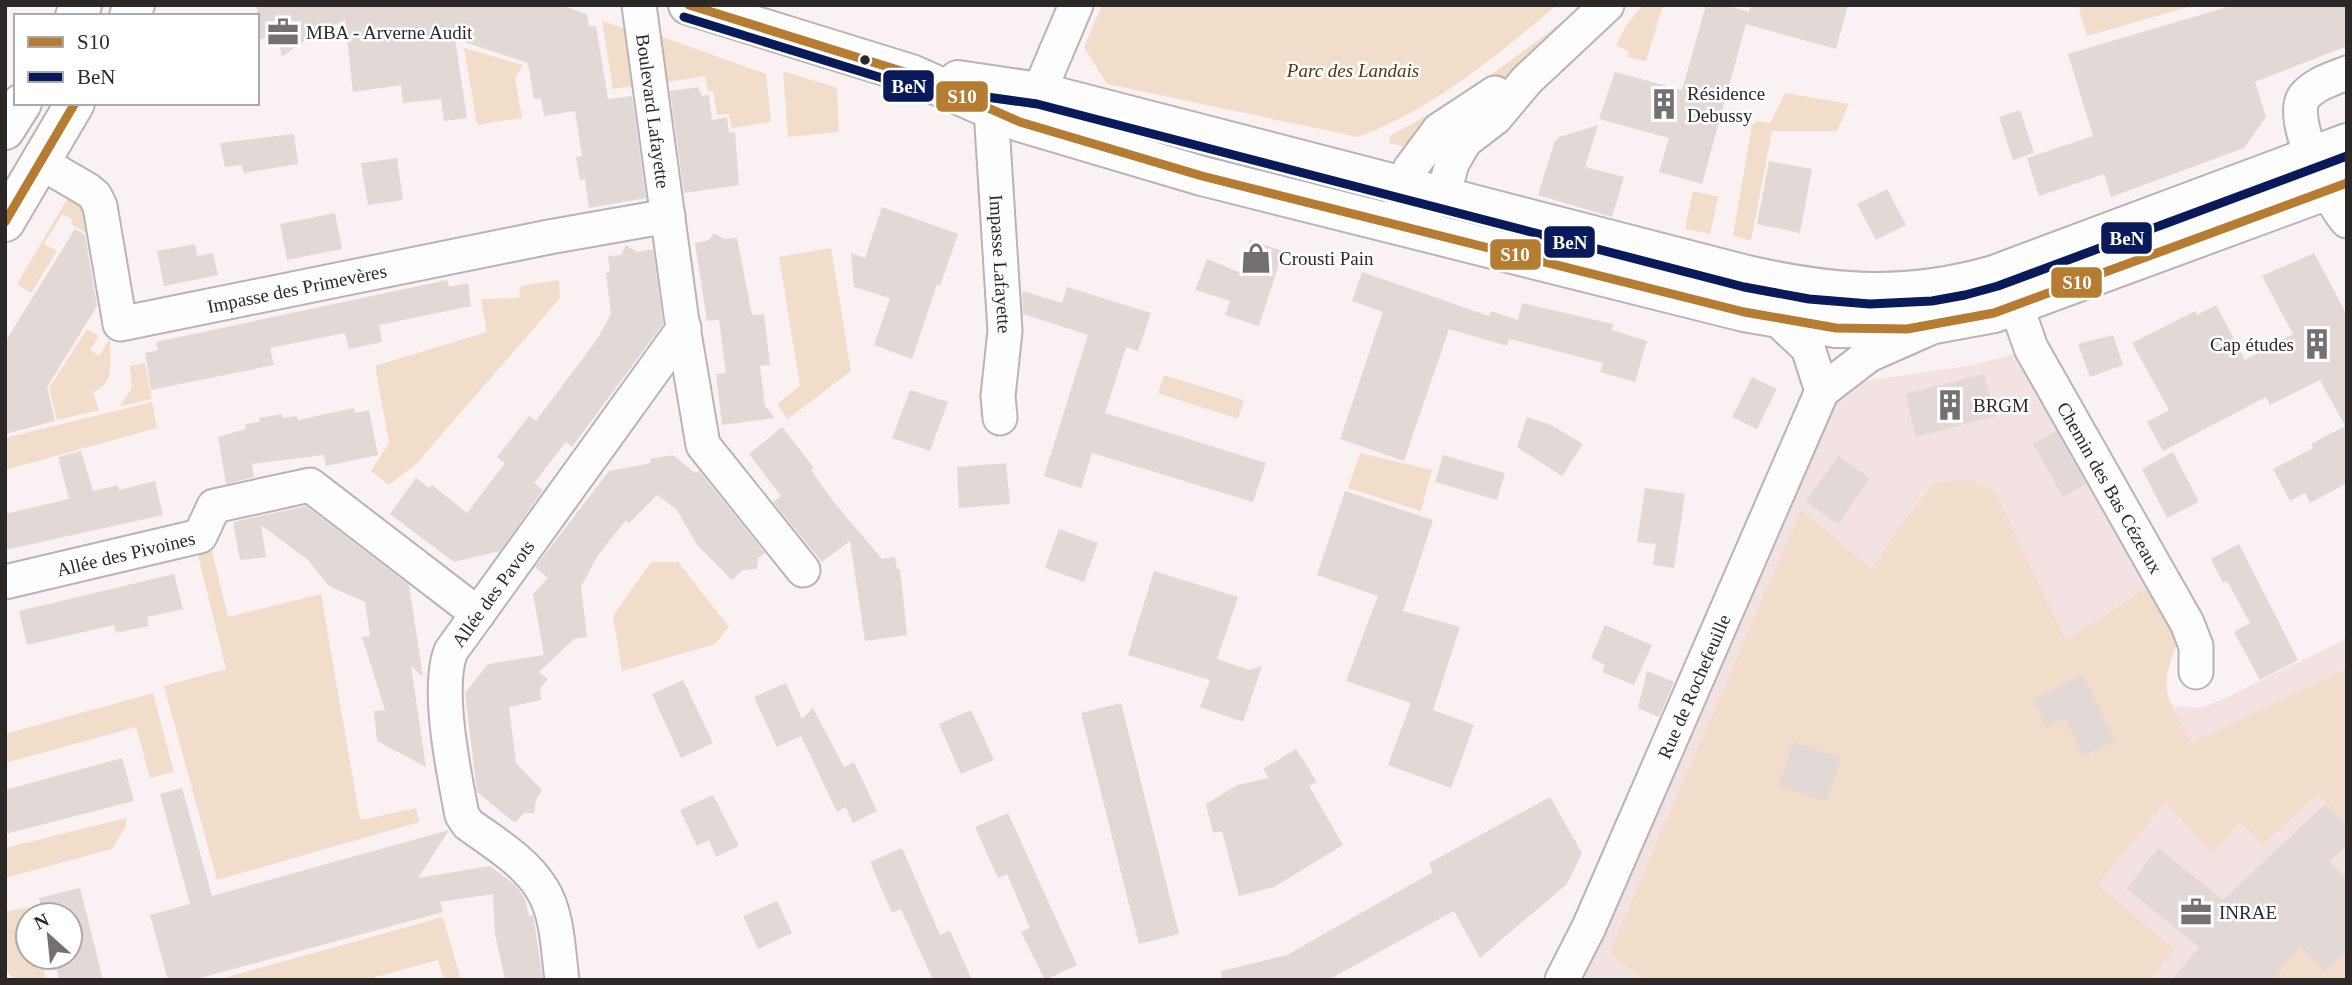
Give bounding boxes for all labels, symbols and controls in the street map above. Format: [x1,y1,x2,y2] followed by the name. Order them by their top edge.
[14,14,259,105] legend
[266,15,300,49] office icon: MBA - Arverne Audit
[306,22,473,43] place label: MBA - Arverne Audit
[77,30,110,54] text: S10
[632,33,674,190] street label: Boulevard Lafayette
[858,53,872,67] unlabelled marker
[1286,60,1419,81] park label: Parc des Landais
[77,65,116,89] text: BeN
[882,69,935,103] line badge: BeN
[892,76,927,97] text: BeN
[935,80,989,113] line badge: S10
[1687,83,1765,126] place label: Résidence Debussy
[947,86,977,107] text: S10
[1647,87,1681,121] building icon: Résidence Debussy
[985,194,1015,334] street label: Impasse Lafayette
[2100,221,2153,255] line badge: BeN
[1543,225,1596,259] line badge: BeN
[2110,228,2145,249] text: BeN
[1553,232,1588,253] text: BeN
[1489,238,1542,271] line badge: S10
[1239,241,1273,275] shop icon: Crousti Pain
[1500,244,1530,265] text: S10
[1279,248,1374,269] place label: Crousti Pain
[205,260,388,317] street label: Impasse des Primevères
[2050,266,2103,299] line badge: S10
[2062,272,2092,293] text: S10
[2300,327,2334,361] building icon: Cap études
[2210,334,2294,355] place label: Cap études
[1933,388,1967,422] building icon: BRGM
[1973,395,2029,416] place label: BRGM
[2053,398,2167,578] street label: Chemin des Bas Cézeaux
[55,528,197,580] street label: Allée des Pivoines
[447,536,539,651] street label: Allée des Pavots
[1654,611,1735,762] street label: Rue de Rochefeuille
[2179,895,2213,929] office icon: INRAE
[14,901,84,971] north arrow
[2219,902,2277,923] place label: INRAE
[31,909,53,934] text: N

